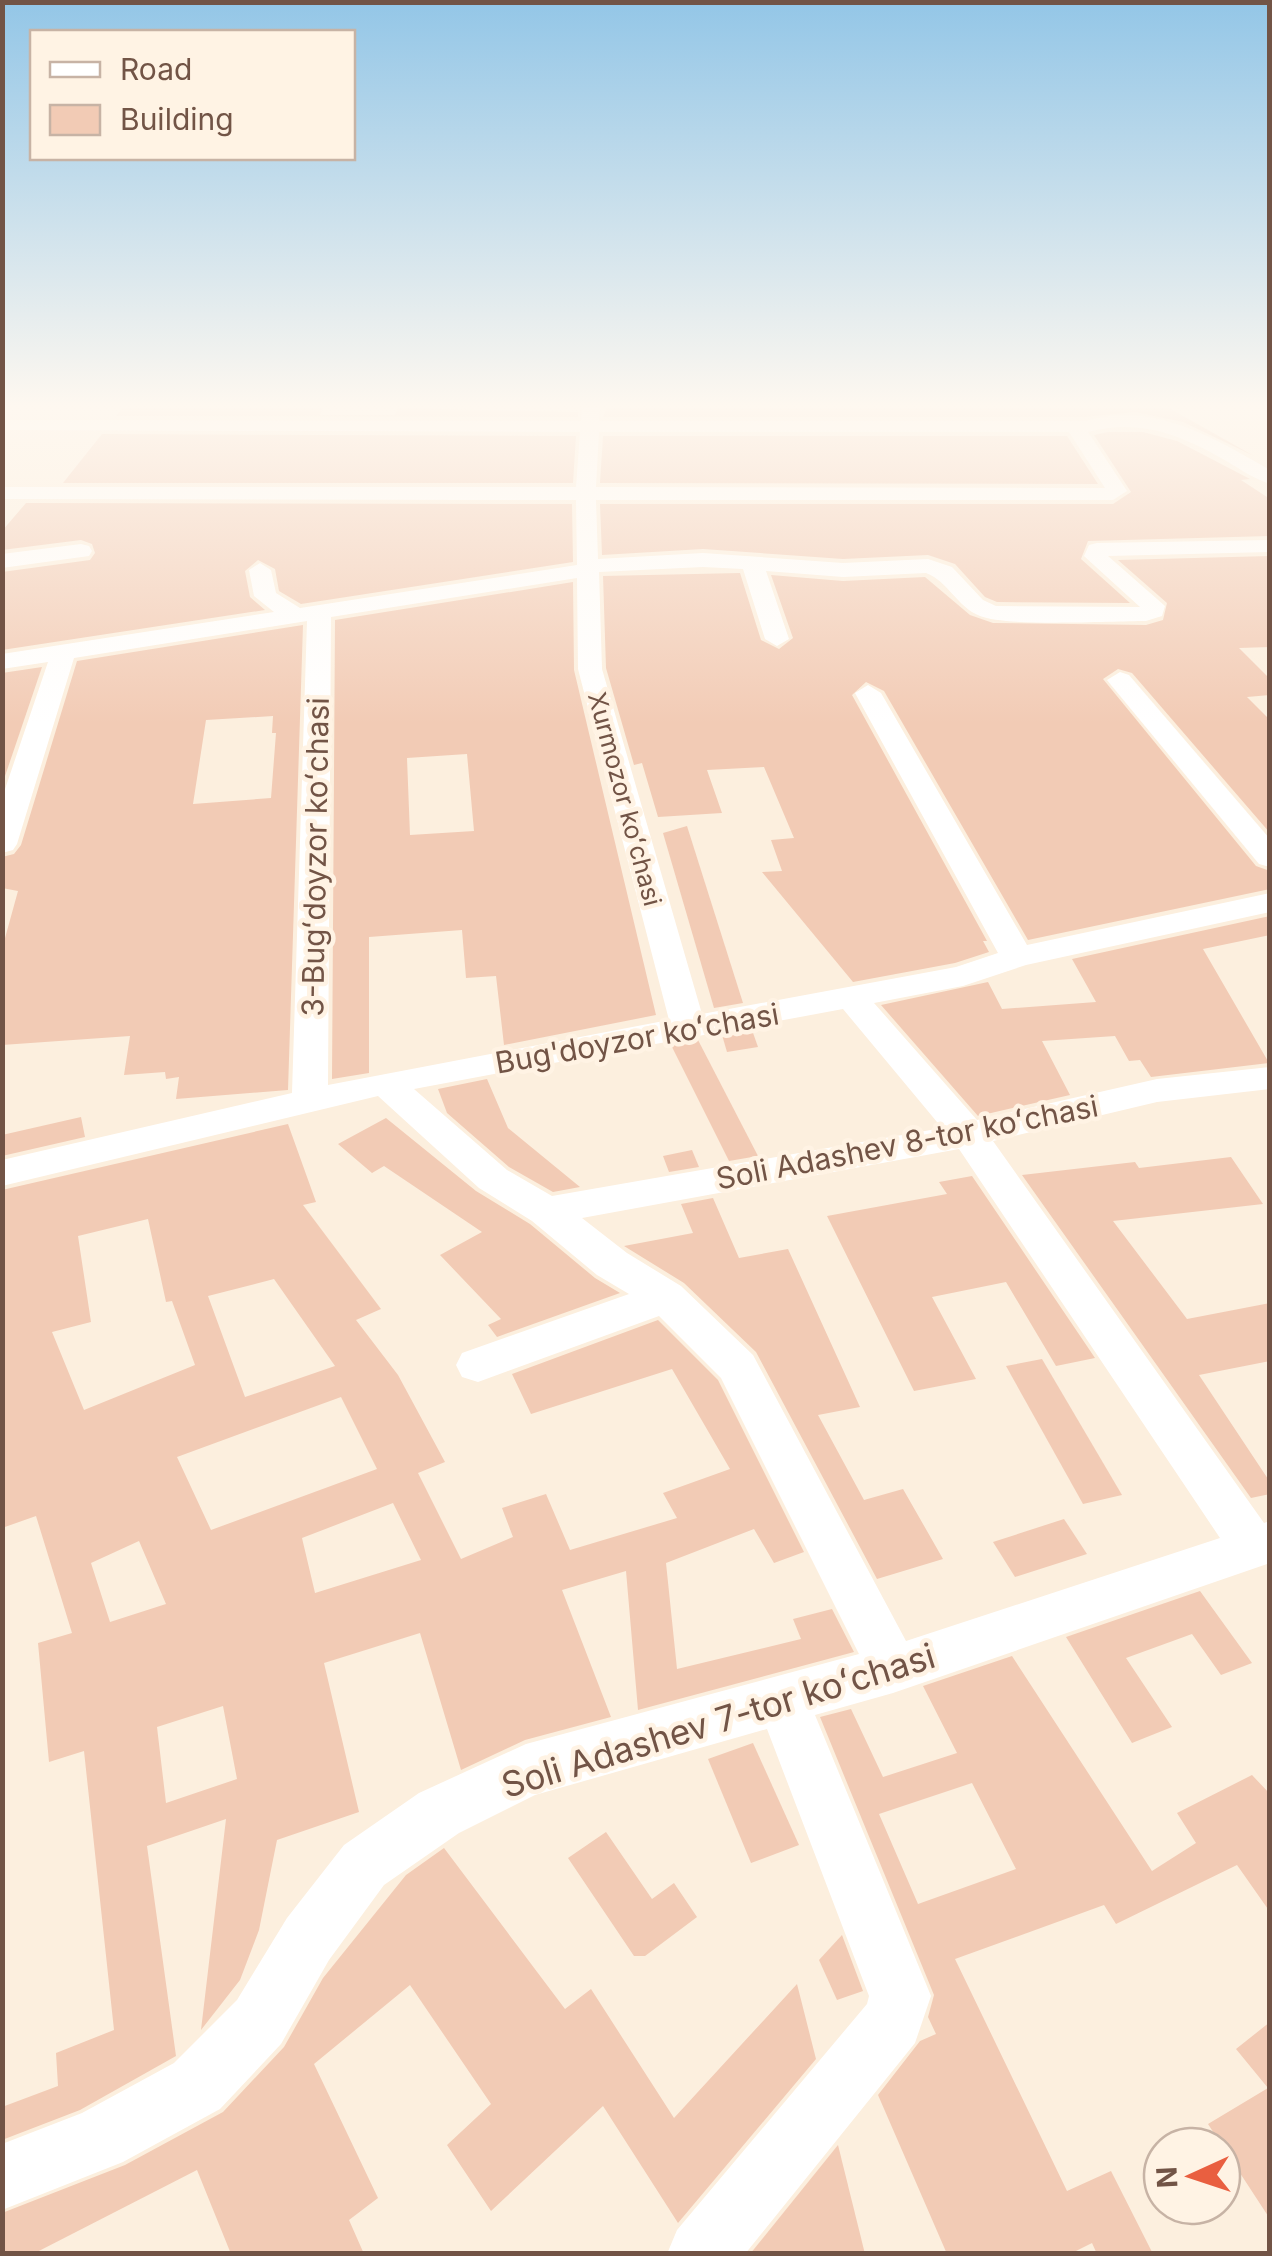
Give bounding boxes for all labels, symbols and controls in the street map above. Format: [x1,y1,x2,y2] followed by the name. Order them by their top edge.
[30,30,355,160] legend
[120,51,192,87] text: Road
[120,101,234,137] text: Building
[582,689,668,909] street label: Xurmozor koʻchasi
[294,697,336,1017] street label: 3-Bugʻdoyzor koʻchasi
[492,995,782,1081] street label: Bug'doyzor koʻchasi
[713,1087,1101,1197] street label: Soli Adashev 8-tor koʻchasi
[496,1634,940,1806] street label: Soli Adashev 7-tor koʻchasi
[1142,2126,1242,2226] north arrow
[1149,2166,1185,2189] text: N

